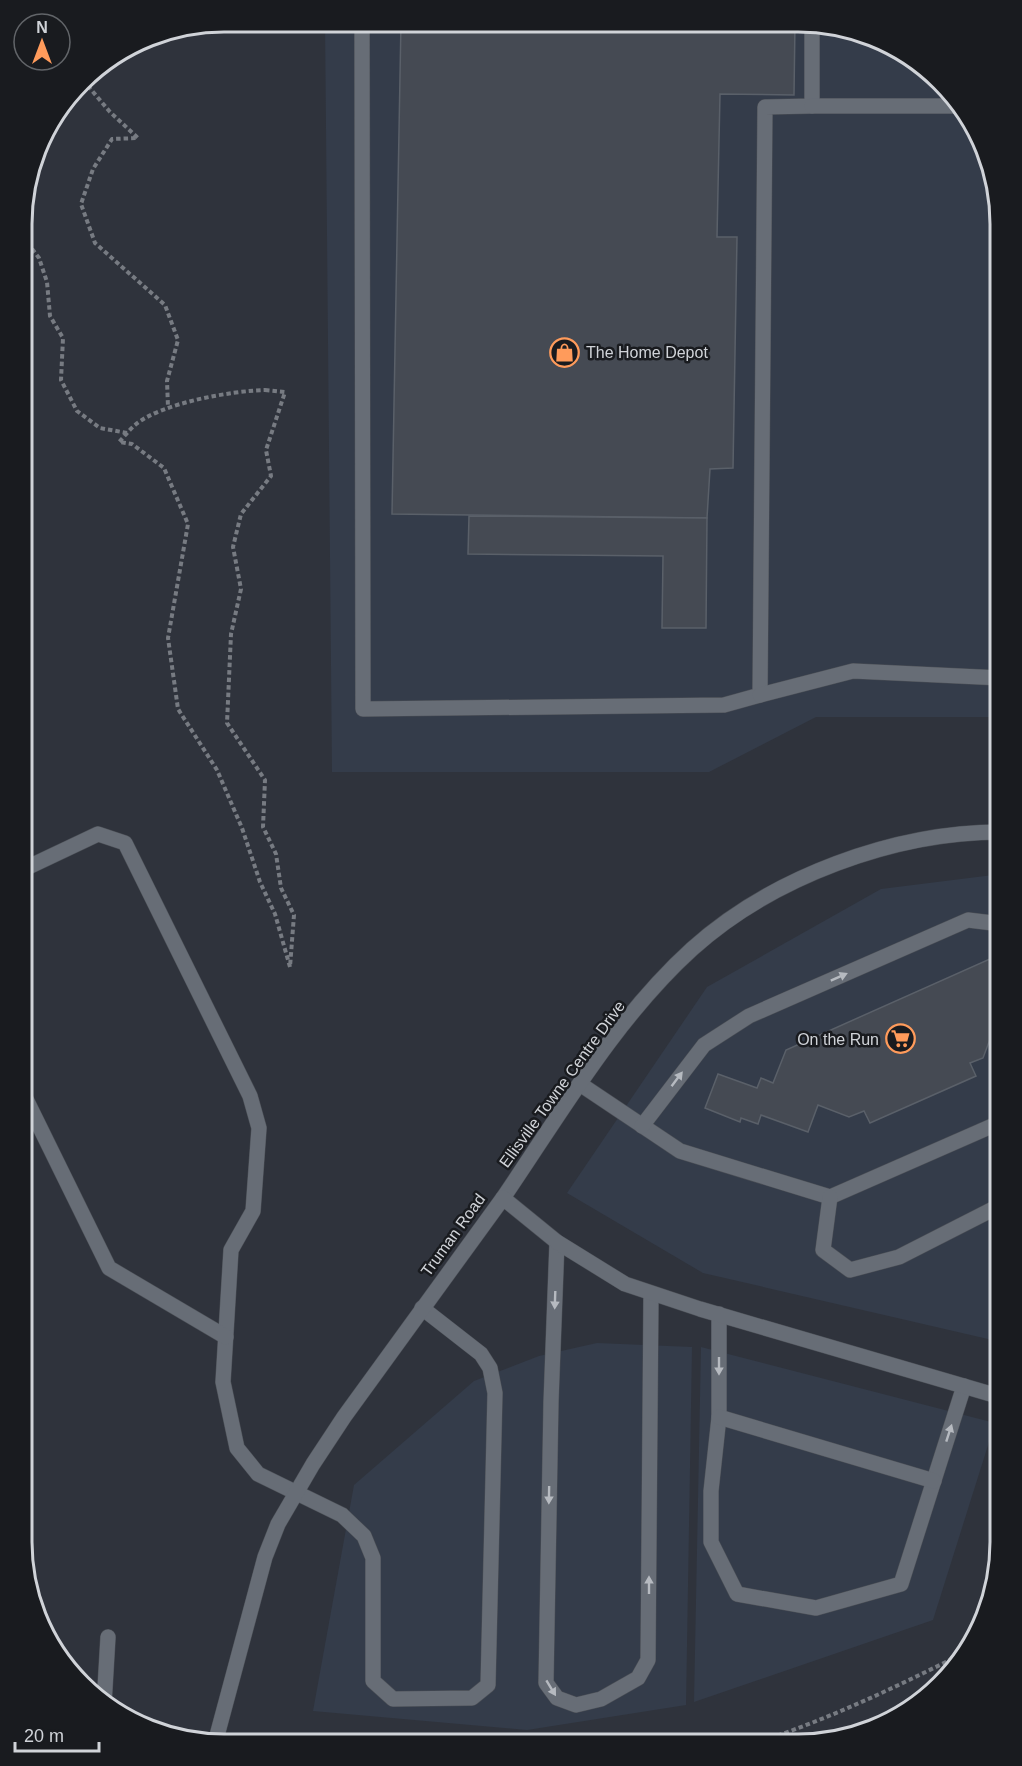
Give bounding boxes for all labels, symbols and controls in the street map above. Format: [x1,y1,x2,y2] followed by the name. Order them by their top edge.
[12,12,72,72] north arrow
[36,19,48,36] text: N
[549,336,581,368] shop icon: The Home Depot
[586,344,708,361] place label: The Home Depot
[830,972,848,982] one-way arrow
[496,997,628,1171] street label: Ellisville Towne Centre Drive
[884,1023,916,1055] supermarket icon: On the Run
[797,1031,879,1048] place label: On the Run
[671,1072,683,1087] one-way arrow
[418,1191,488,1279] street label: Truman Road
[550,1291,560,1310] one-way arrow
[714,1356,724,1375] one-way arrow
[945,1424,954,1442] one-way arrow
[544,1486,554,1505] one-way arrow
[644,1576,654,1595] one-way arrow
[545,1680,556,1697] one-way arrow
[15,1715,99,1753] scale bar
[24,1726,64,1746] text: 20 m

